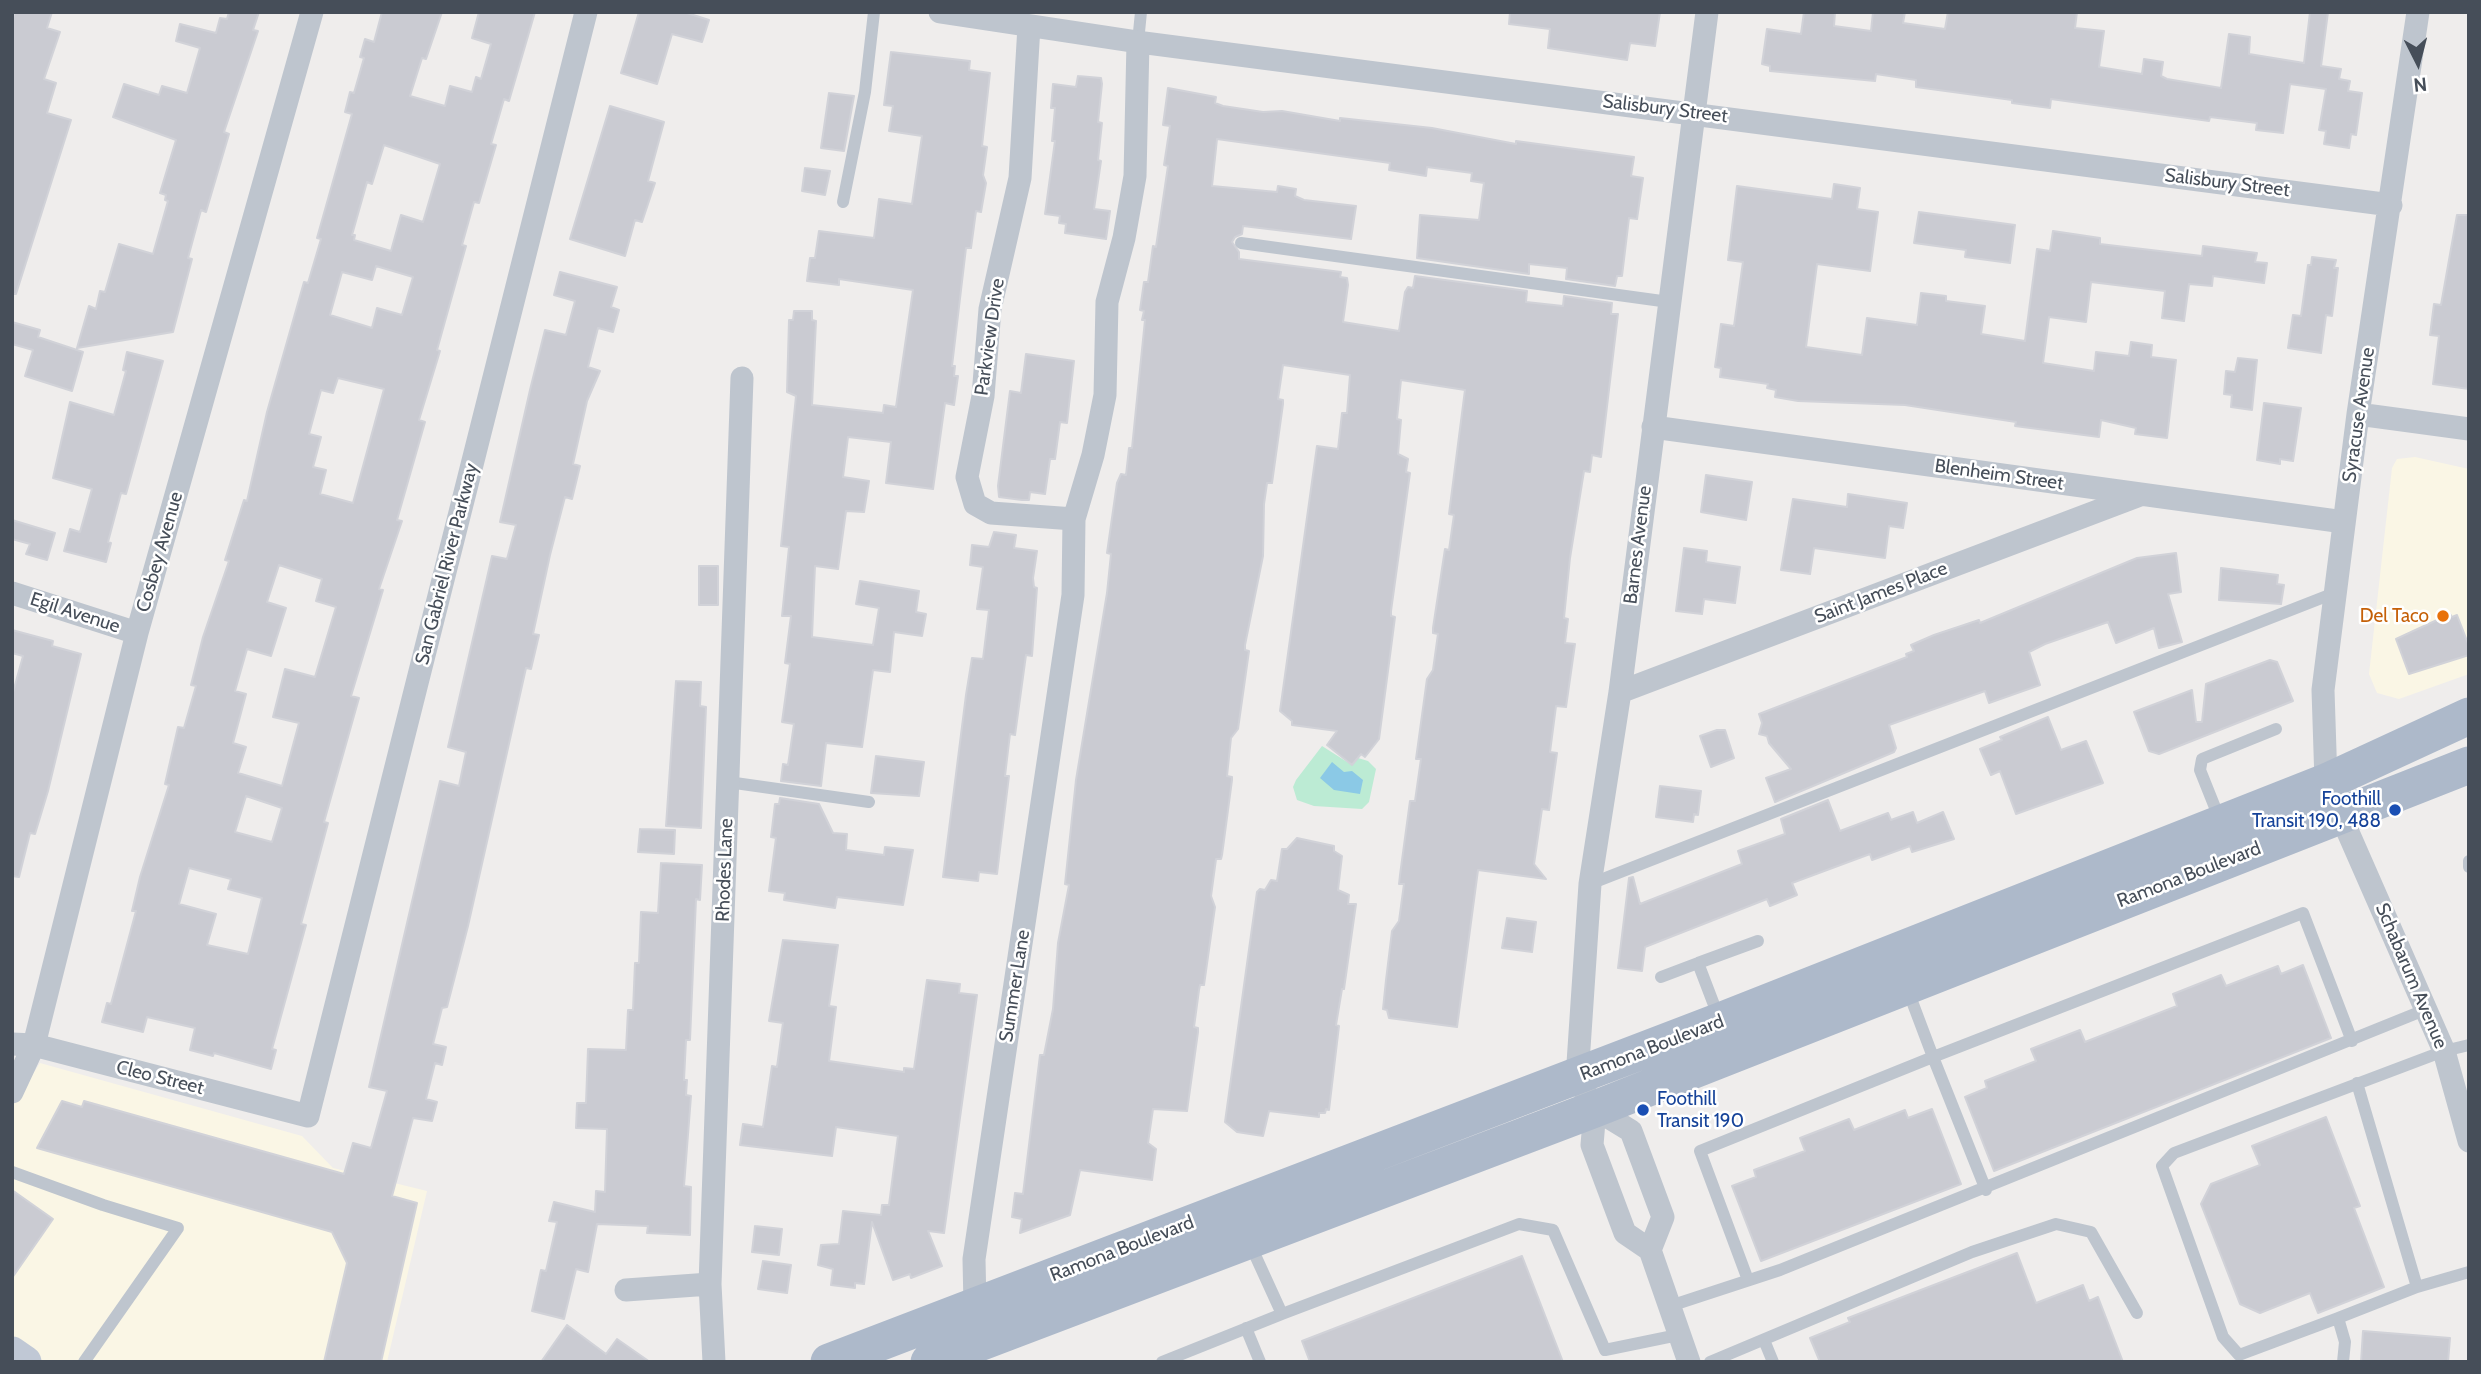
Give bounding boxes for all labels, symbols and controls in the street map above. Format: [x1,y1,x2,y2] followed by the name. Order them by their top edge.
[2383,28,2453,98] north arrow
[2412,72,2428,97] text: N
[1601,90,1729,128] street label: Salisbury Street
[2163,164,2291,202] street label: Salisbury Street
[970,277,1010,397] street label: Parkview Drive
[2338,346,2380,484] street label: Syracuse Avenue
[1933,455,2065,495] street label: Blenheim Street
[411,461,483,667] street label: San Gabriel River Parkway
[1619,484,1657,606] street label: Barnes Avenue
[132,489,188,615] street label: Cosbey Avenue
[1811,557,1951,629] street label: Saint James Place
[27,588,123,638] street label: Egil Avenue
[2360,605,2429,627] place label: Del Taco
[2435,608,2451,624] marker: Del Taco
[2252,788,2381,832] place label: Foothill Transit 190, 488
[2387,802,2403,818] marker: Foothill Transit 190, 488
[712,818,738,922] street label: Rhodes Lane
[2114,837,2264,913] street label: Ramona Boulevard
[2370,900,2452,1052] street label: Schabarum Avenue
[995,928,1035,1044] street label: Summer Lane
[1577,1010,1727,1086] street label: Ramona Boulevard
[114,1056,206,1100] street label: Cleo Street
[1657,1088,1744,1132] place label: Foothill Transit 190
[1635,1102,1651,1118] marker: Foothill Transit 190
[1047,1211,1197,1287] street label: Ramona Boulevard

